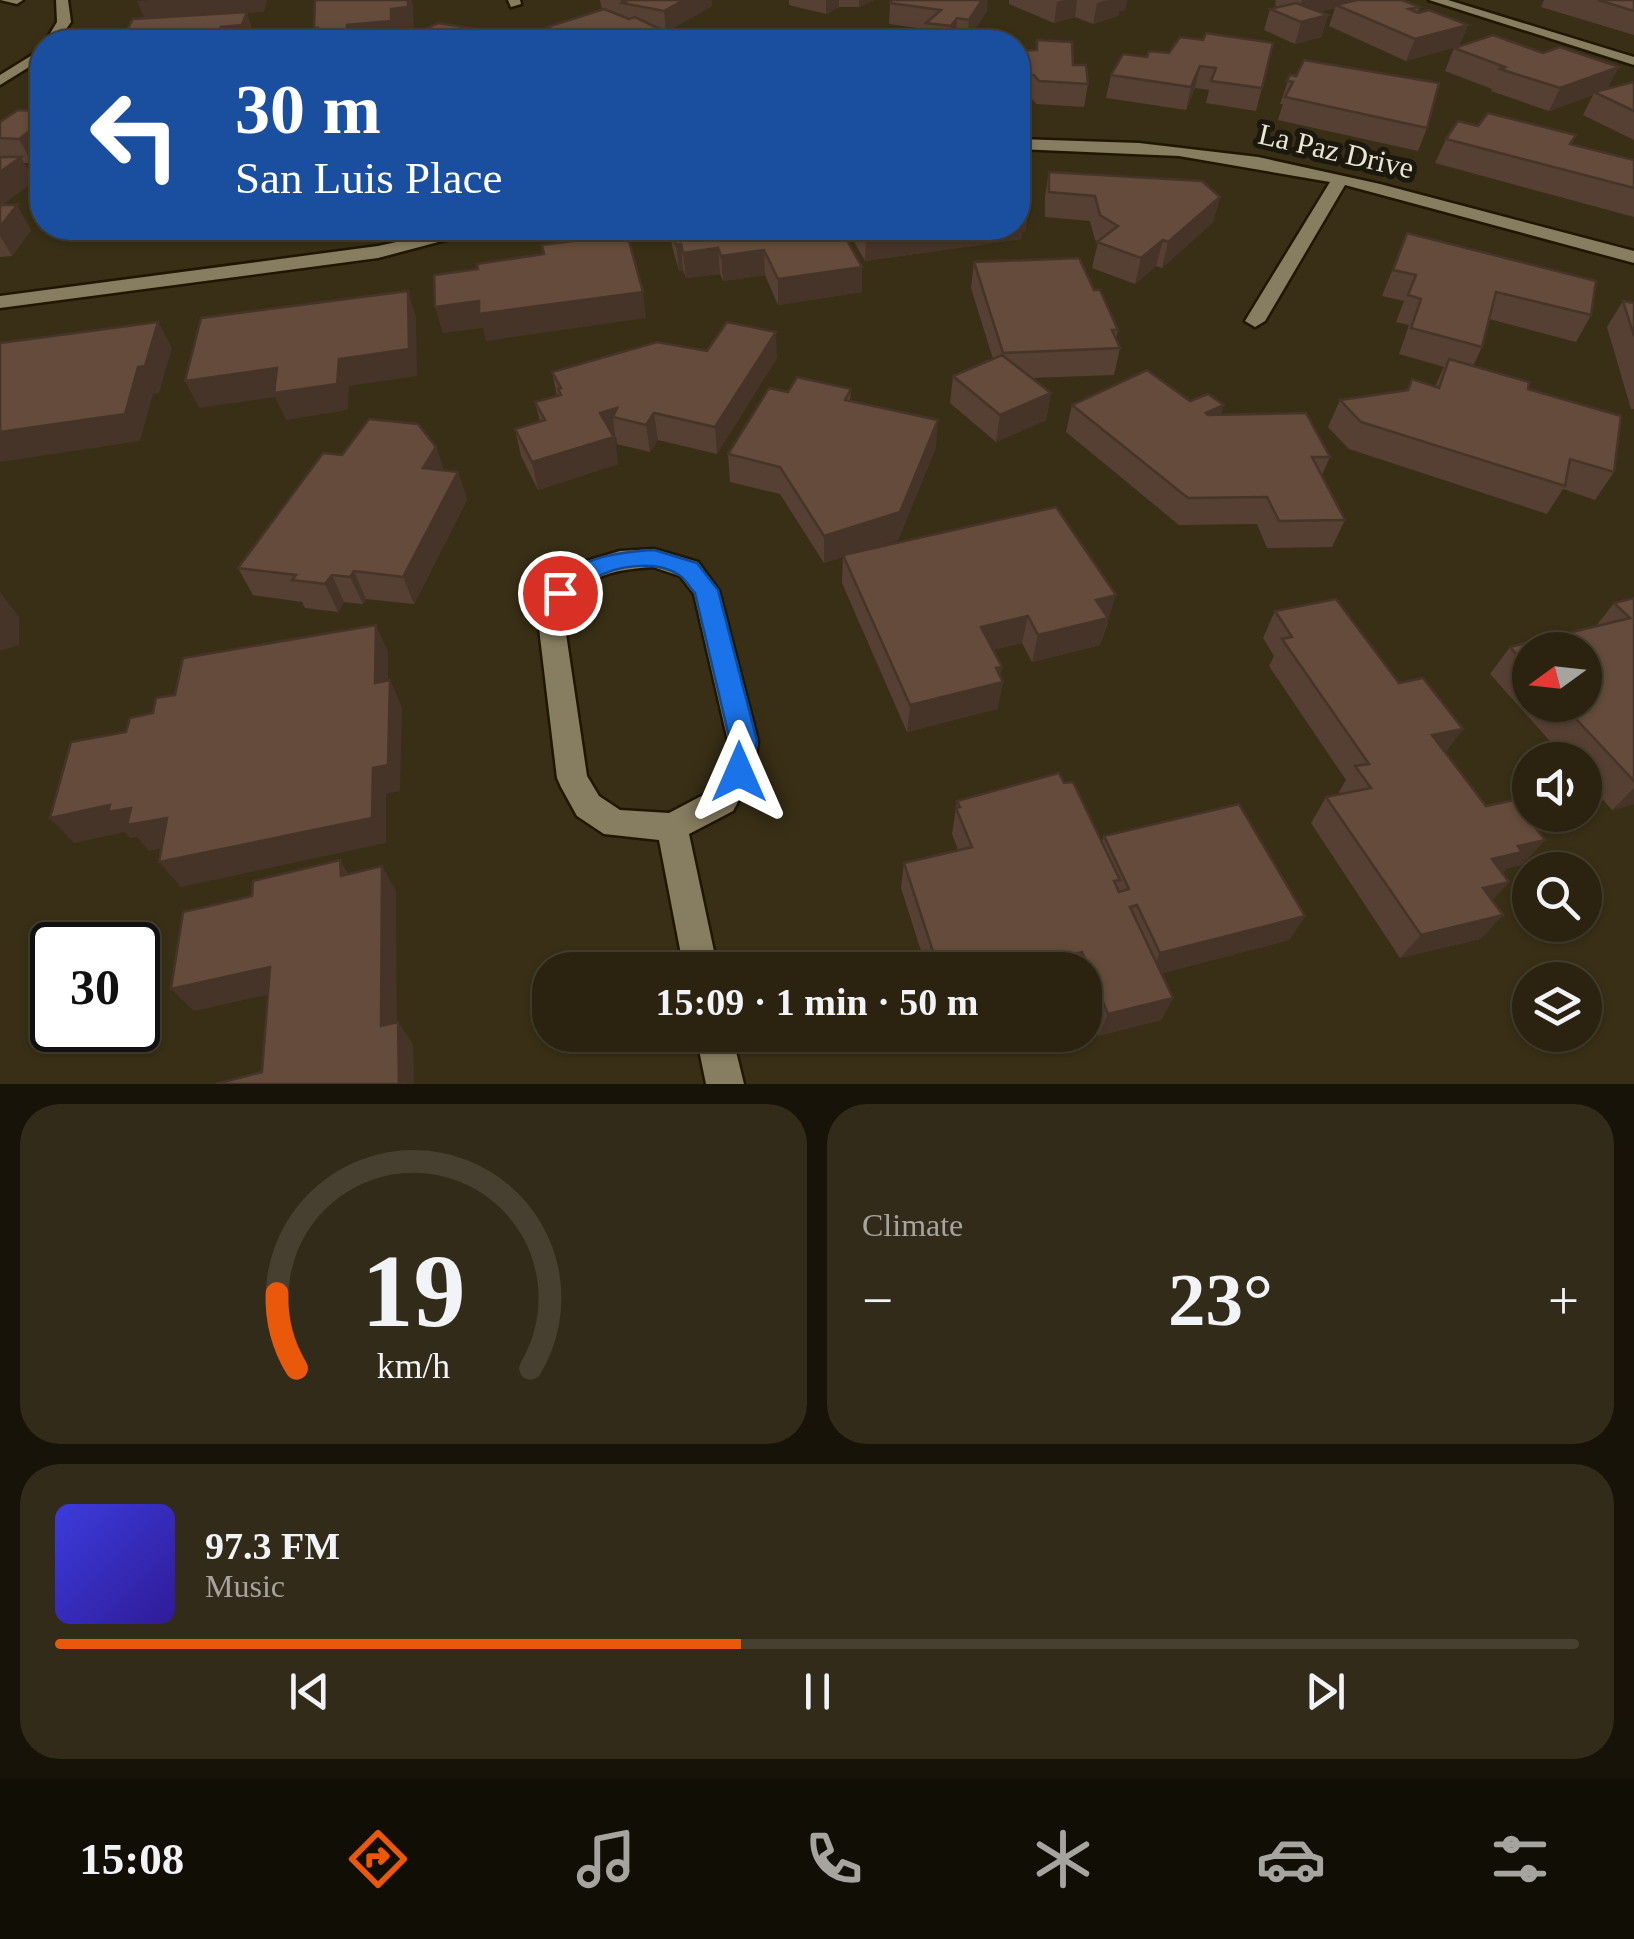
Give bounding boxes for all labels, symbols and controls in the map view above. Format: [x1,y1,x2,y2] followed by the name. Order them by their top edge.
[70,70,200,200] icon: left
[235,71,381,148] text: 30 m
[1255,117,1417,184] street label: La Paz Drive
[235,153,502,203] text: San Luis Place
[518,551,603,636] pin
[533,566,588,621] icon: arrive
[1512,632,1602,722] north arrow
[1512,632,1602,1052] map controls
[687,720,791,824] position arrow
[1512,742,1602,832] button: sound
[1512,852,1602,942] button: search
[30,922,160,1052] speed limit sign: 30
[1512,962,1602,1052] button: layers
[656,981,979,1023] text: 15:09 · 1 min · 50 m
[862,1207,963,1243] text: Climate
[362,1233,466,1348] text: 19
[1168,1258,1273,1341] text: 23°
[862,1270,893,1331] text: −
[1548,1270,1579,1331] text: +
[377,1346,450,1386] text: km/h
[205,1525,340,1567] text: 97.3 FM
[205,1568,285,1604] text: Music
[282,1664,337,1719] icon: previous
[790,1664,845,1719] icon: pause
[1298,1664,1353,1719] icon: next
[343,1824,413,1894] icon: directions
[571,1824,641,1894] icon: music
[799,1824,869,1894] icon: phone
[1028,1824,1098,1894] icon: climate
[1256,1824,1326,1894] icon: car
[1485,1824,1555,1894] icon: filters
[79,1834,184,1884] text: 15:08

